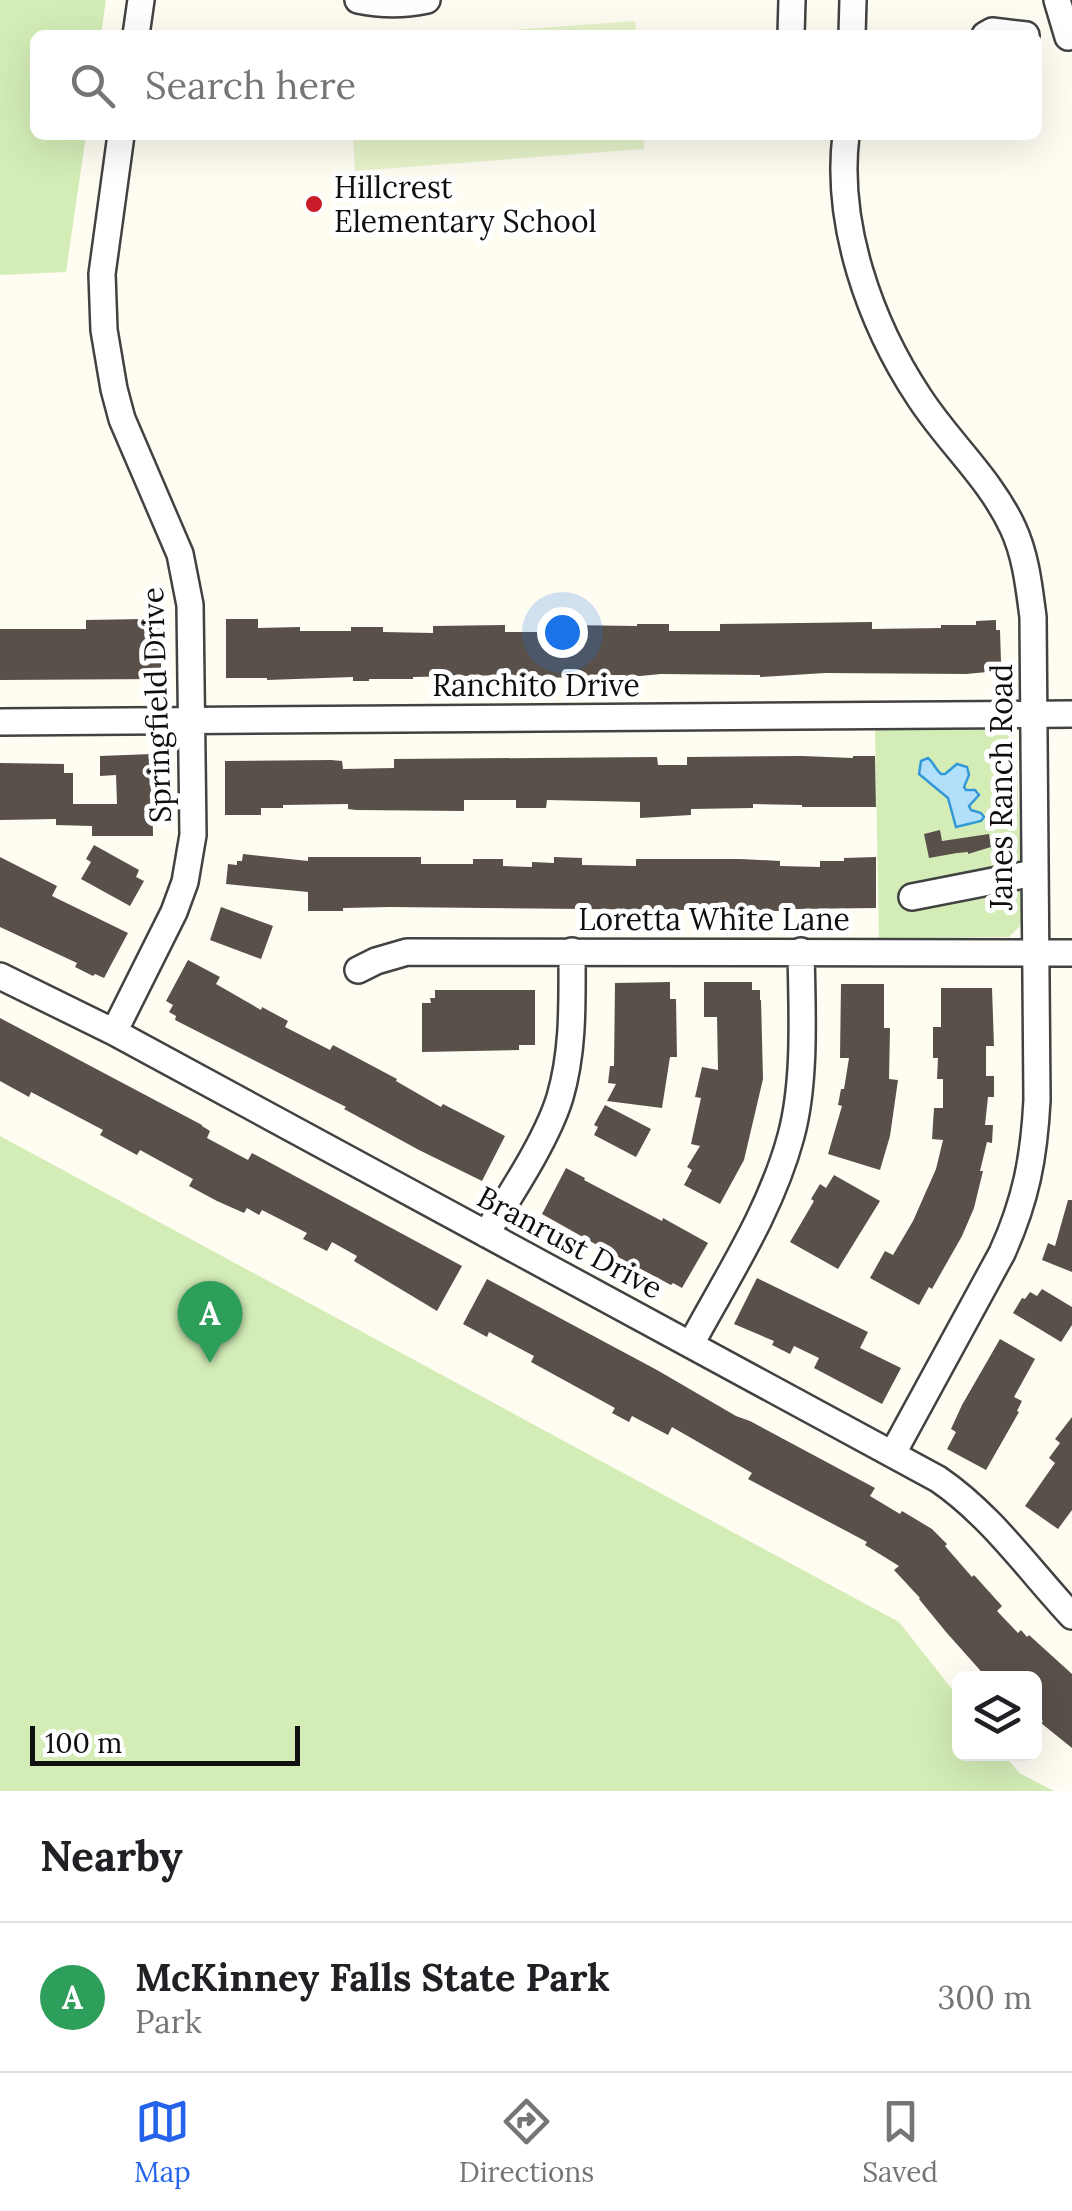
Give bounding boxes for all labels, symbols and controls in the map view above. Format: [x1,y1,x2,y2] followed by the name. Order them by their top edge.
[30,30,1042,140] search box
[65,58,120,113] icon: search
[145,61,356,109] text: Search here
[334,168,597,241] place label: Hillcrest Elementary School
[303,193,325,215] marker: Hillcrest Elementary School
[133,586,180,824] street label: Springfield Drive
[537,607,588,658] your location
[982,664,1020,911] street label: Janes Ranch Road
[432,666,640,704] street label: Ranchito Drive
[578,900,850,938] street label: Loretta White Lane
[471,1177,669,1307] street label: Branrust Drive
[178,1280,242,1363] pin: A
[952,1671,1042,1761] map controls
[952,1671,1042,1761] button: layers
[30,1721,300,1766] scale bar
[45,1725,122,1761] text: 100 m
[40,1829,183,1883] text: Nearby
[135,1953,610,2001] text: McKinney Falls State Park
[62,1977,83,2018] text: A
[937,1977,1032,2018] text: 300 m
[135,2001,202,2042] text: Park
[134,2094,191,2190] tab: Map
[459,2094,594,2190] tab: Directions
[862,2094,938,2190] tab: Saved

